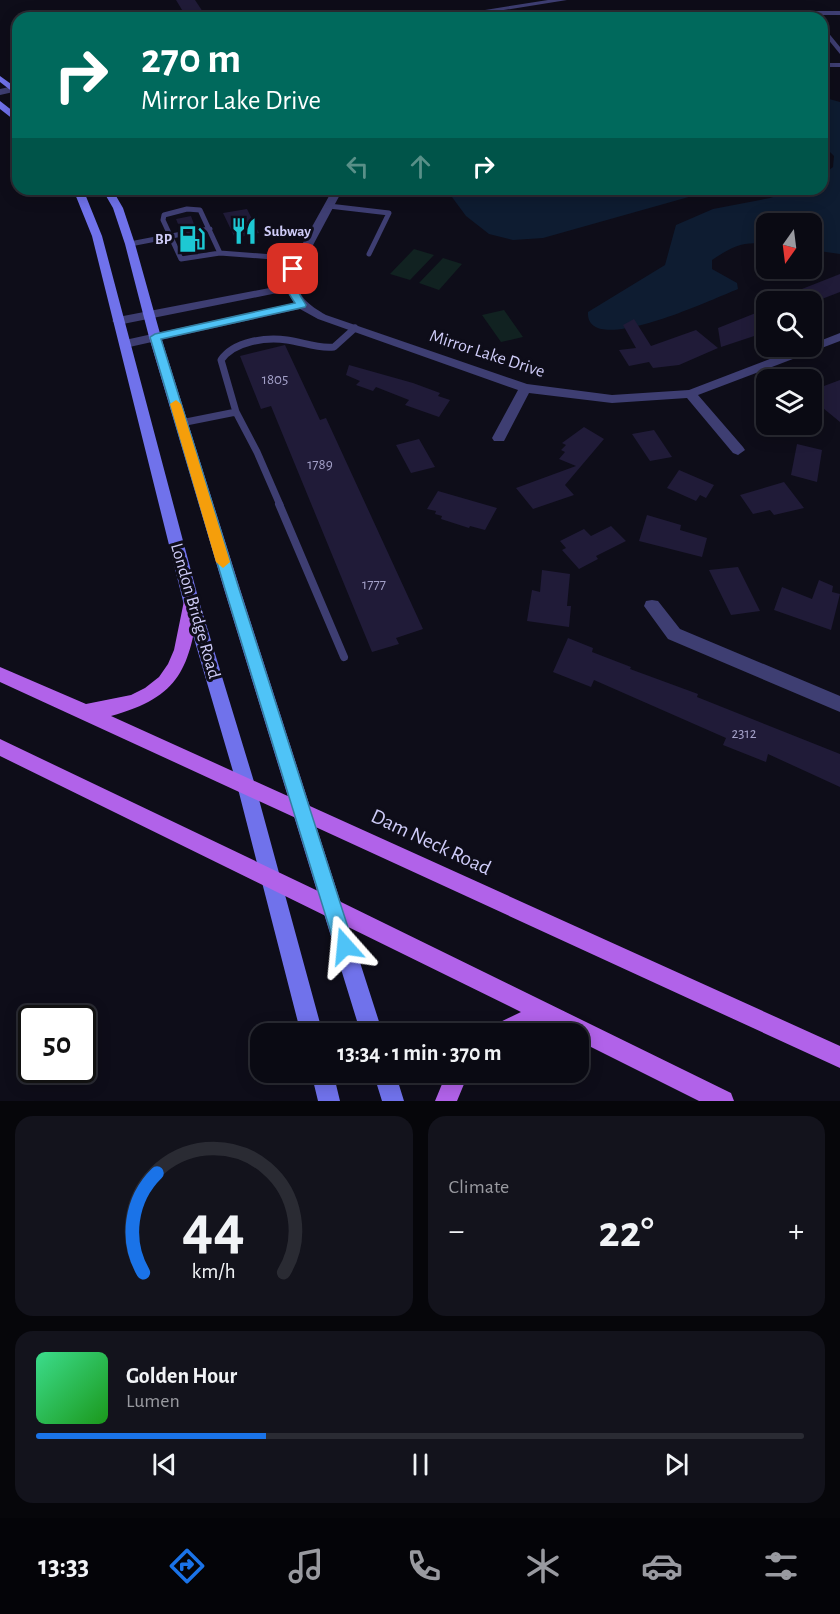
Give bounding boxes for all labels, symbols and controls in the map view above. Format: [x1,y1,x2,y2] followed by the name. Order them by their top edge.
[42,36,120,114] icon: right
[141,38,241,80] text: 270 m
[141,87,321,114] text: Mirror Lake Drive
[341,150,374,183] icon: left
[404,150,437,183] icon: ahead
[467,150,500,183] icon: right
[756,213,822,279] north arrow
[756,213,822,435] map controls
[229,216,259,246] restaurant icon: Subway
[177,224,207,254] fuel station icon: BP
[264,224,311,239] place label: Subway
[155,232,173,247] place label: BP
[267,243,318,294] pin
[276,252,309,285] icon: arrive
[756,291,822,357] button: search
[427,327,547,381] street label: Mirror Lake Drive
[756,369,822,435] button: layers
[262,372,288,387] house number: 1805
[307,457,333,472] house number: 1789
[167,541,223,681] street label: London Bridge Road
[362,577,386,592] house number: 1777
[732,726,757,741] house number: 2312
[368,805,494,879] street label: Dam Neck Road
[313,914,377,978] position arrow
[18,1005,96,1083] speed limit sign: 50
[337,1042,502,1064] text: 13:34 · 1 min · 370 m
[449,1177,509,1197] text: Climate
[182,1197,245,1259] text: 44
[598,1210,654,1255] text: 22°
[449,1215,464,1248] text: −
[788,1215,804,1248] text: +
[192,1261,236,1282] text: km/h
[126,1365,237,1387] text: Golden Hour
[126,1391,180,1411] text: Lumen
[148,1448,181,1481] icon: previous
[404,1448,437,1481] icon: pause
[660,1448,693,1481] icon: next
[166,1545,208,1587] icon: directions
[285,1545,327,1587] icon: music
[403,1545,445,1587] icon: phone
[522,1545,564,1587] icon: climate
[641,1545,683,1587] icon: car
[760,1545,802,1587] icon: filters
[38,1552,89,1579] text: 13:33

